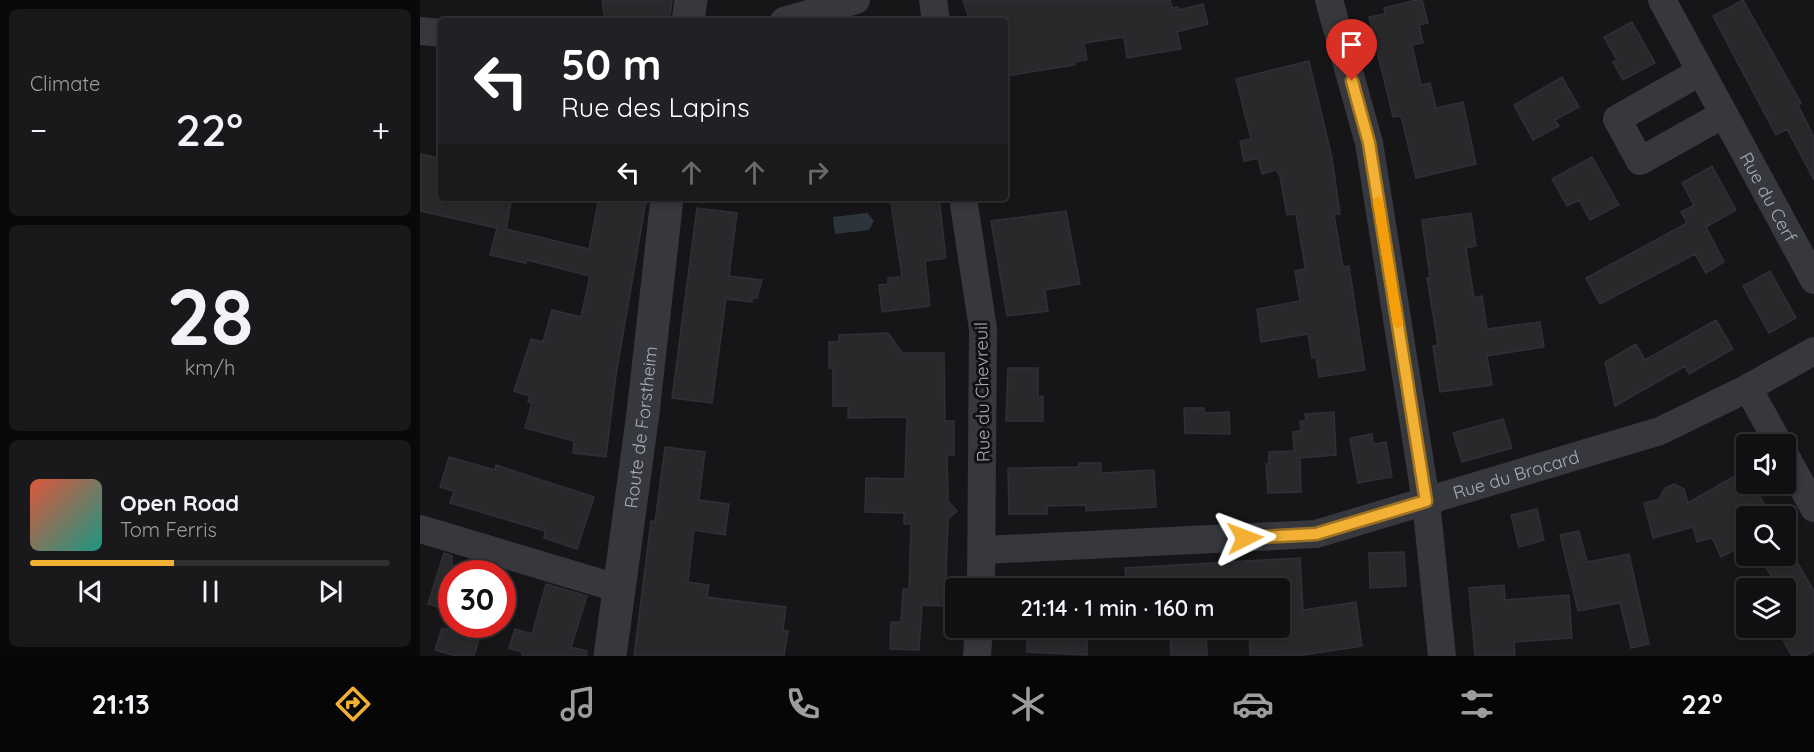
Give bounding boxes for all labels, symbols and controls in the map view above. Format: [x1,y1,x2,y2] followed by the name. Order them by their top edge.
[1326,19,1377,81] pin
[1335,28,1368,61] icon: arrive
[561,38,661,91] text: 50 m
[462,42,540,120] icon: left
[30,71,100,96] text: Climate
[561,90,750,124] text: Rue des Lapins
[176,101,243,157] text: 22°
[30,109,47,150] text: −
[371,109,390,150] text: +
[1735,148,1803,246] street label: Rue du Cerf
[612,156,645,189] icon: left
[675,156,708,189] icon: ahead
[738,156,771,189] icon: ahead
[801,156,834,189] icon: right
[166,267,254,365] text: 28
[969,322,995,462] street label: Rue du Chevreuil
[619,345,662,510] street label: Route de Forstheim
[185,355,235,380] text: km/h
[1736,434,1796,638] map controls
[1736,434,1796,494] button: sound
[1450,444,1582,504] street label: Rue du Brocard
[120,489,239,517] text: Open Road
[1213,506,1277,570] position arrow
[1736,506,1796,566] button: search
[120,517,217,542] text: Tom Ferris
[438,560,516,638] speed limit sign: 30
[74,575,107,608] icon: previous
[194,575,227,608] icon: pause
[314,575,347,608] icon: next
[1736,578,1796,638] button: layers
[1021,594,1214,622] text: 21:14 · 1 min · 160 m
[332,683,374,725] icon: directions
[557,683,599,725] icon: music
[782,683,824,725] icon: phone
[1007,683,1049,725] icon: climate
[1232,683,1274,725] icon: car
[1456,683,1498,725] icon: filters
[91,687,150,721] text: 21:13
[1681,687,1723,721] text: 22°

